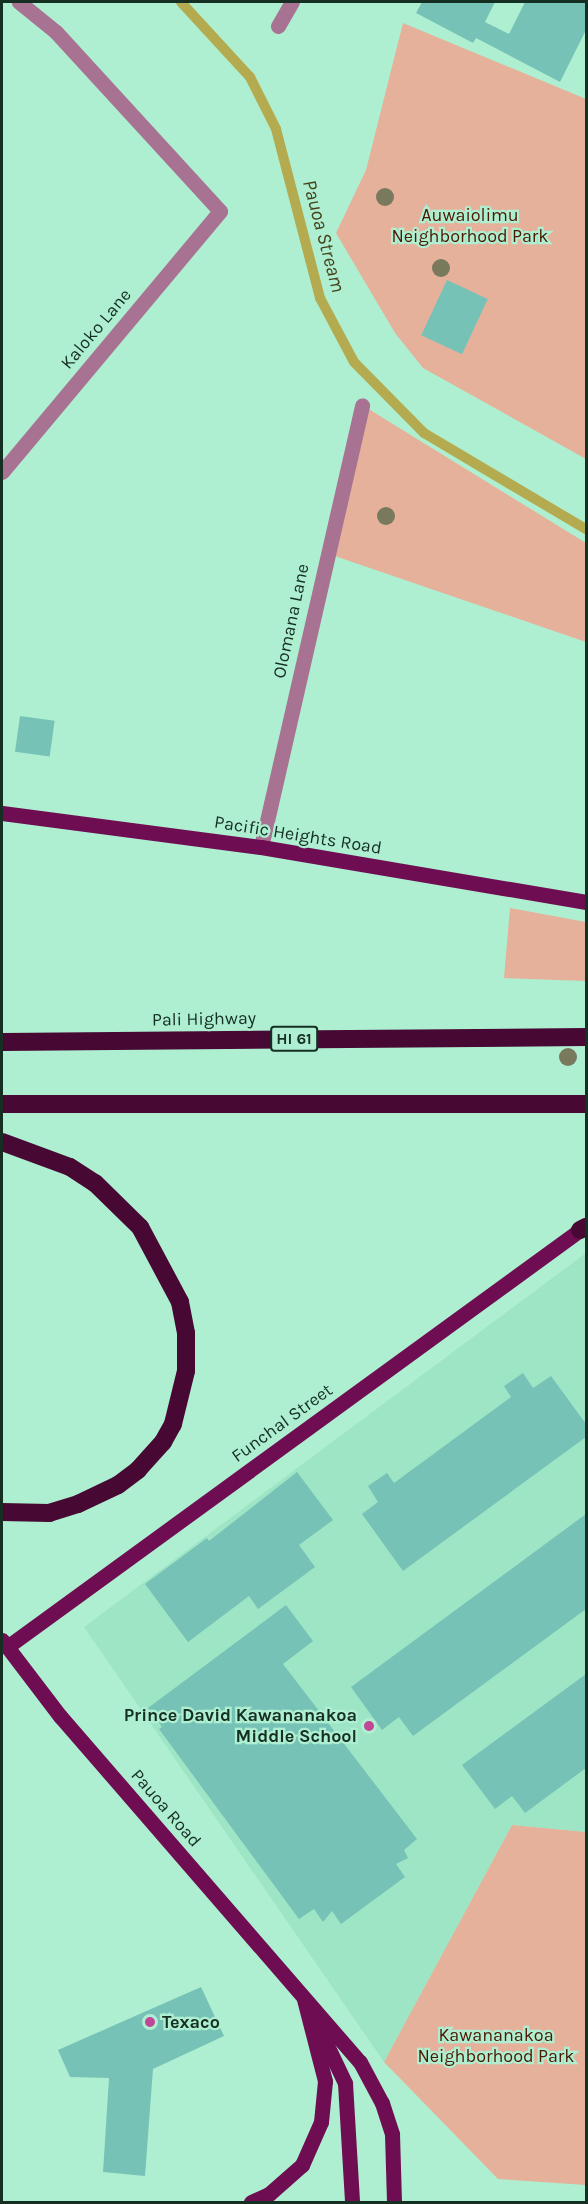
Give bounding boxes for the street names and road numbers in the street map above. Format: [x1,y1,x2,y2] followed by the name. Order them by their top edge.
[56,284,136,374] street label: Kaloko Lane
[268,562,314,680] street label: Olomana Lane
[213,811,383,859] street label: Pacific Heights Road
[152,1007,256,1031] street label: Pali Highway
[270,1026,318,1052] road number: HI 61
[227,1379,337,1467] street label: Funchal Street
[126,1765,206,1851] street label: Pauoa Road

